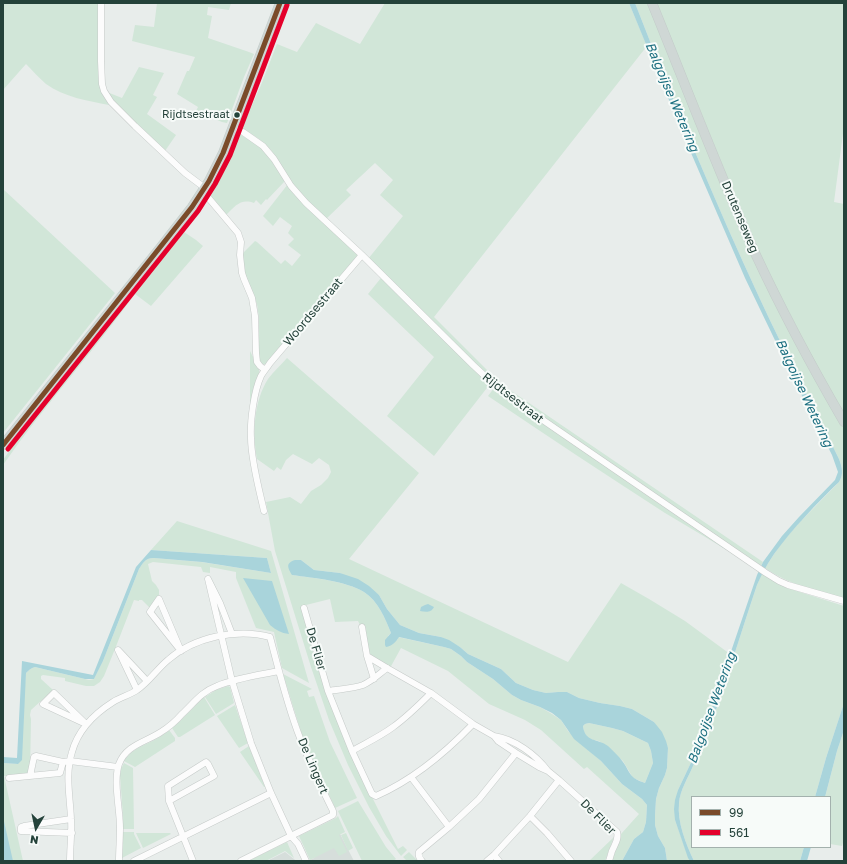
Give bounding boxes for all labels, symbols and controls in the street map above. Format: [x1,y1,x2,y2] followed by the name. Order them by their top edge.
[642,40,702,154] water label: Balgoijse Wetering
[162,108,230,122] place label: Rijdtsestraat
[232,110,242,120] marker: Rijdtsestraat
[718,179,762,255] street label: Drutenseweg
[280,275,346,349] street label: Woordsestraat
[772,337,836,449] water label: Balgoijse Wetering
[479,370,547,426] street label: Rijdtsestraat
[303,626,329,672] street label: De Flier
[685,650,739,766] water label: Balgoijse Wetering
[295,736,331,796] street label: De Lingert
[577,796,619,838] street label: De Flier
[691,796,831,848] legend
[729,805,744,820] text: 99
[16,808,56,848] north arrow
[729,825,749,840] text: 561
[29,833,39,847] text: N

